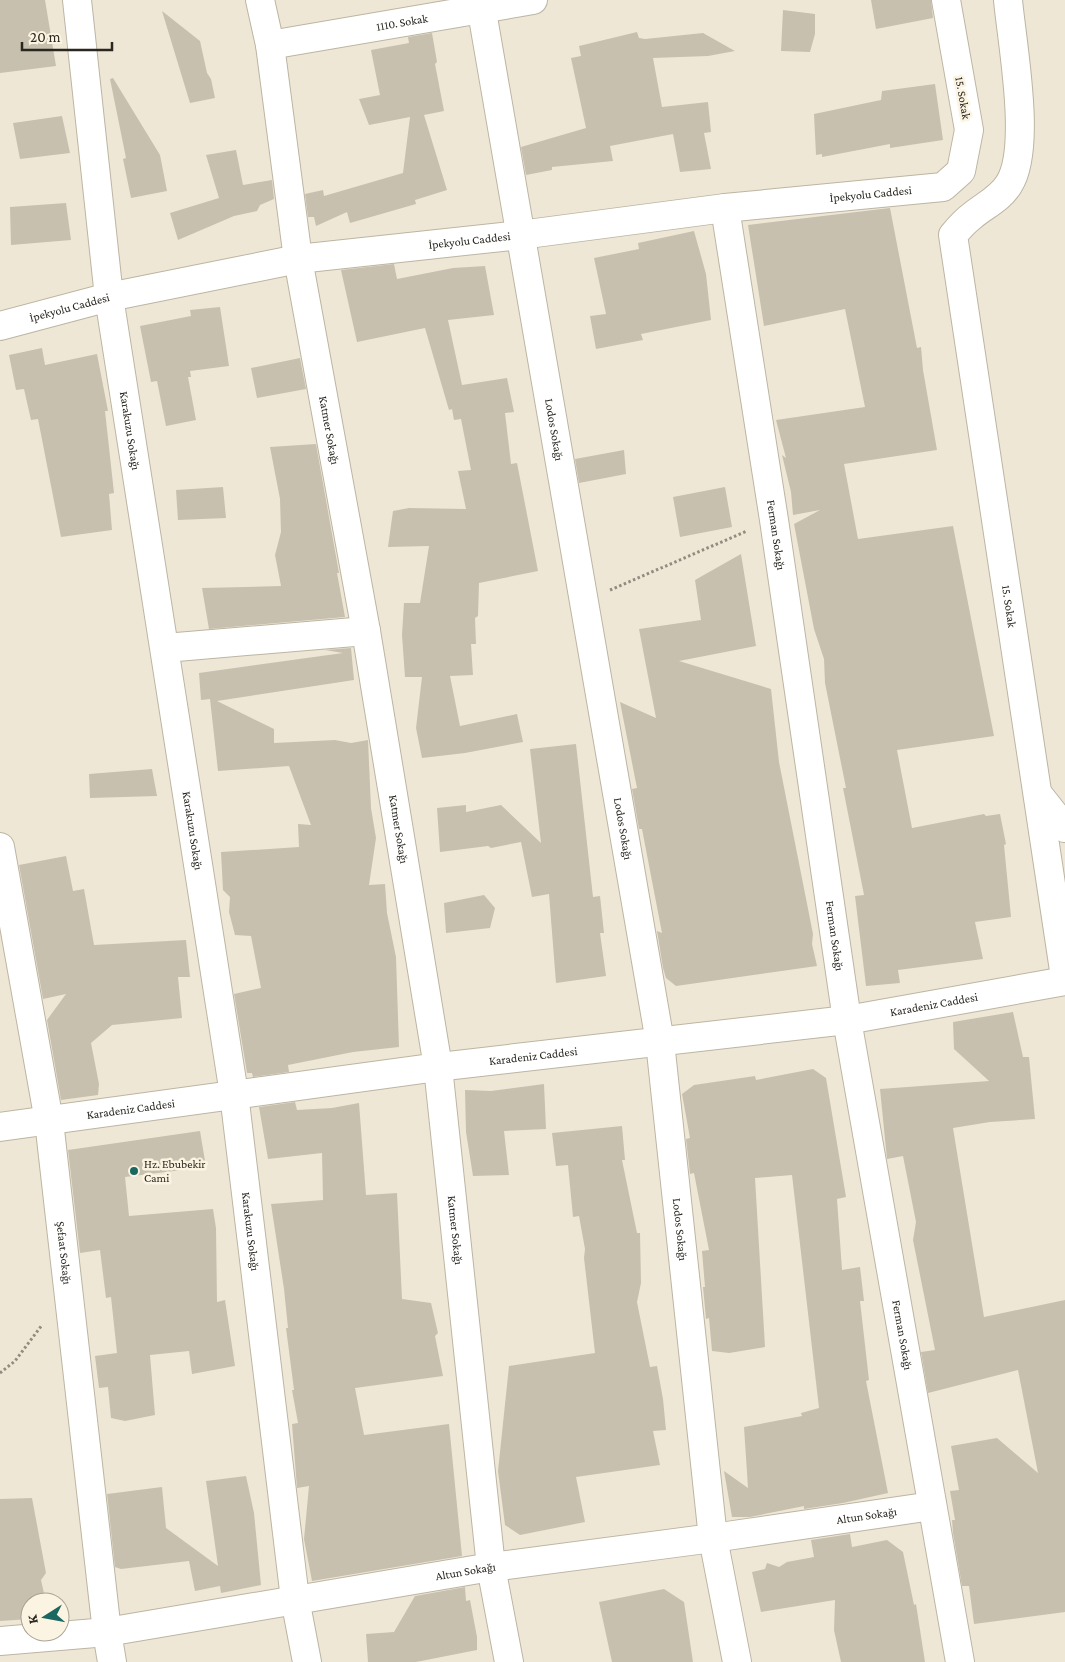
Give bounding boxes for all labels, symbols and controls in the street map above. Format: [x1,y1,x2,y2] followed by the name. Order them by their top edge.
[375,11,429,34] street label: 1110. Sokak
[22,20,112,52] scale bar
[30,29,61,45] text: 20 m
[952,76,974,121] street label: 15. Sokak
[829,183,912,205] street label: İpekyolu Caddesi
[428,229,511,252] street label: İpekyolu Caddesi
[28,290,111,325] street label: İpekyolu Caddesi
[117,390,143,471] street label: Karakuzu Sokağı
[316,395,342,466] street label: Katmer Sokağı
[542,397,566,462] street label: Lodos Sokağı
[764,499,788,571] street label: Ferman Sokağı
[999,584,1019,629] street label: 15. Sokak
[180,790,206,871] street label: Karakuzu Sokağı
[386,794,411,865] street label: Katmer Sokağı
[611,797,635,861] street label: Lodos Sokağı
[823,900,847,972] street label: Ferman Sokağı
[889,990,979,1019] street label: Karadeniz Caddesi
[488,1044,578,1068] street label: Karadeniz Caddesi
[86,1096,176,1122] street label: Karadeniz Caddesi
[144,1157,206,1185] place label: Hz. Ebubekir Cami
[128,1165,140,1177] marker: Hz. Ebubekir Cami
[239,1191,262,1272] street label: Karakuzu Sokağı
[445,1195,466,1265] street label: Katmer Sokağı
[670,1197,690,1262] street label: Lodos Sokağı
[53,1220,75,1285] street label: Şefaat Sokağı
[889,1299,915,1371] street label: Ferman Sokağı
[836,1504,898,1527] street label: Altun Sokağı
[434,1559,496,1583] street label: Altun Sokağı
[20,1592,70,1642] north arrow
[23,1613,41,1625] text: K

